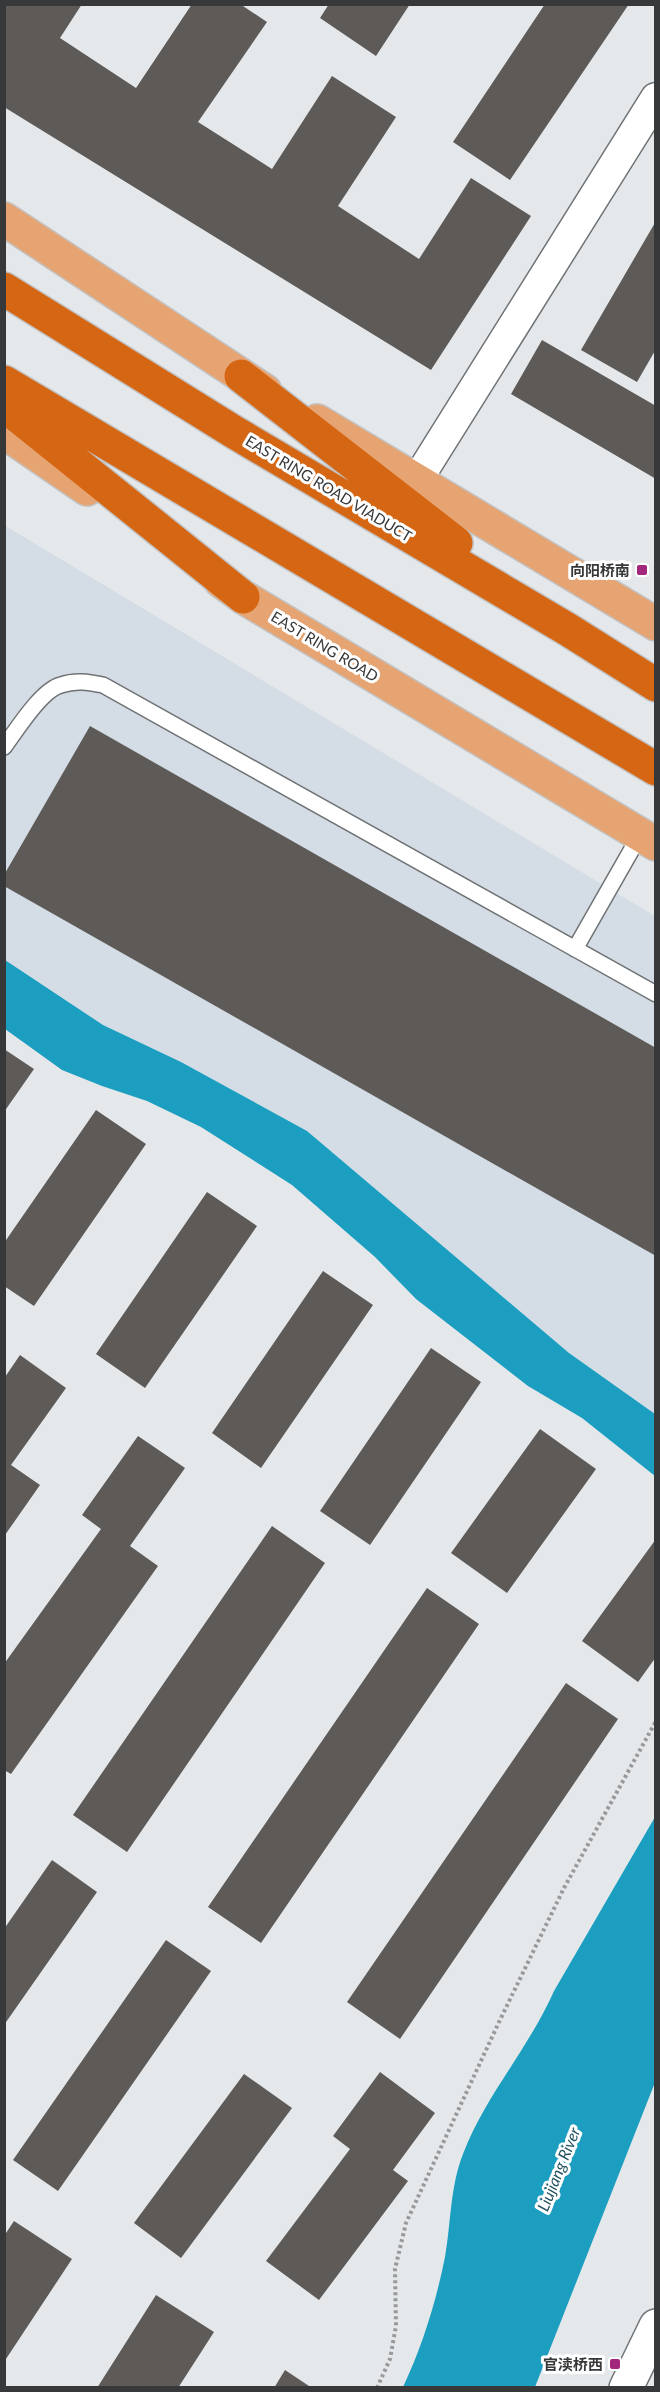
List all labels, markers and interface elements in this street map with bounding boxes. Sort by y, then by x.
street label: EAST RING ROAD VIADUCT [243,431,416,545]
place label: 向阳桥南 [570,561,630,579]
marker: 向阳桥南 [635,563,649,577]
street label: EAST RING ROAD [268,607,382,685]
water label: Liujiang River [533,2124,584,2214]
place label: 官渎桥西 [543,2355,603,2373]
marker: 官渎桥西 [608,2357,622,2371]

